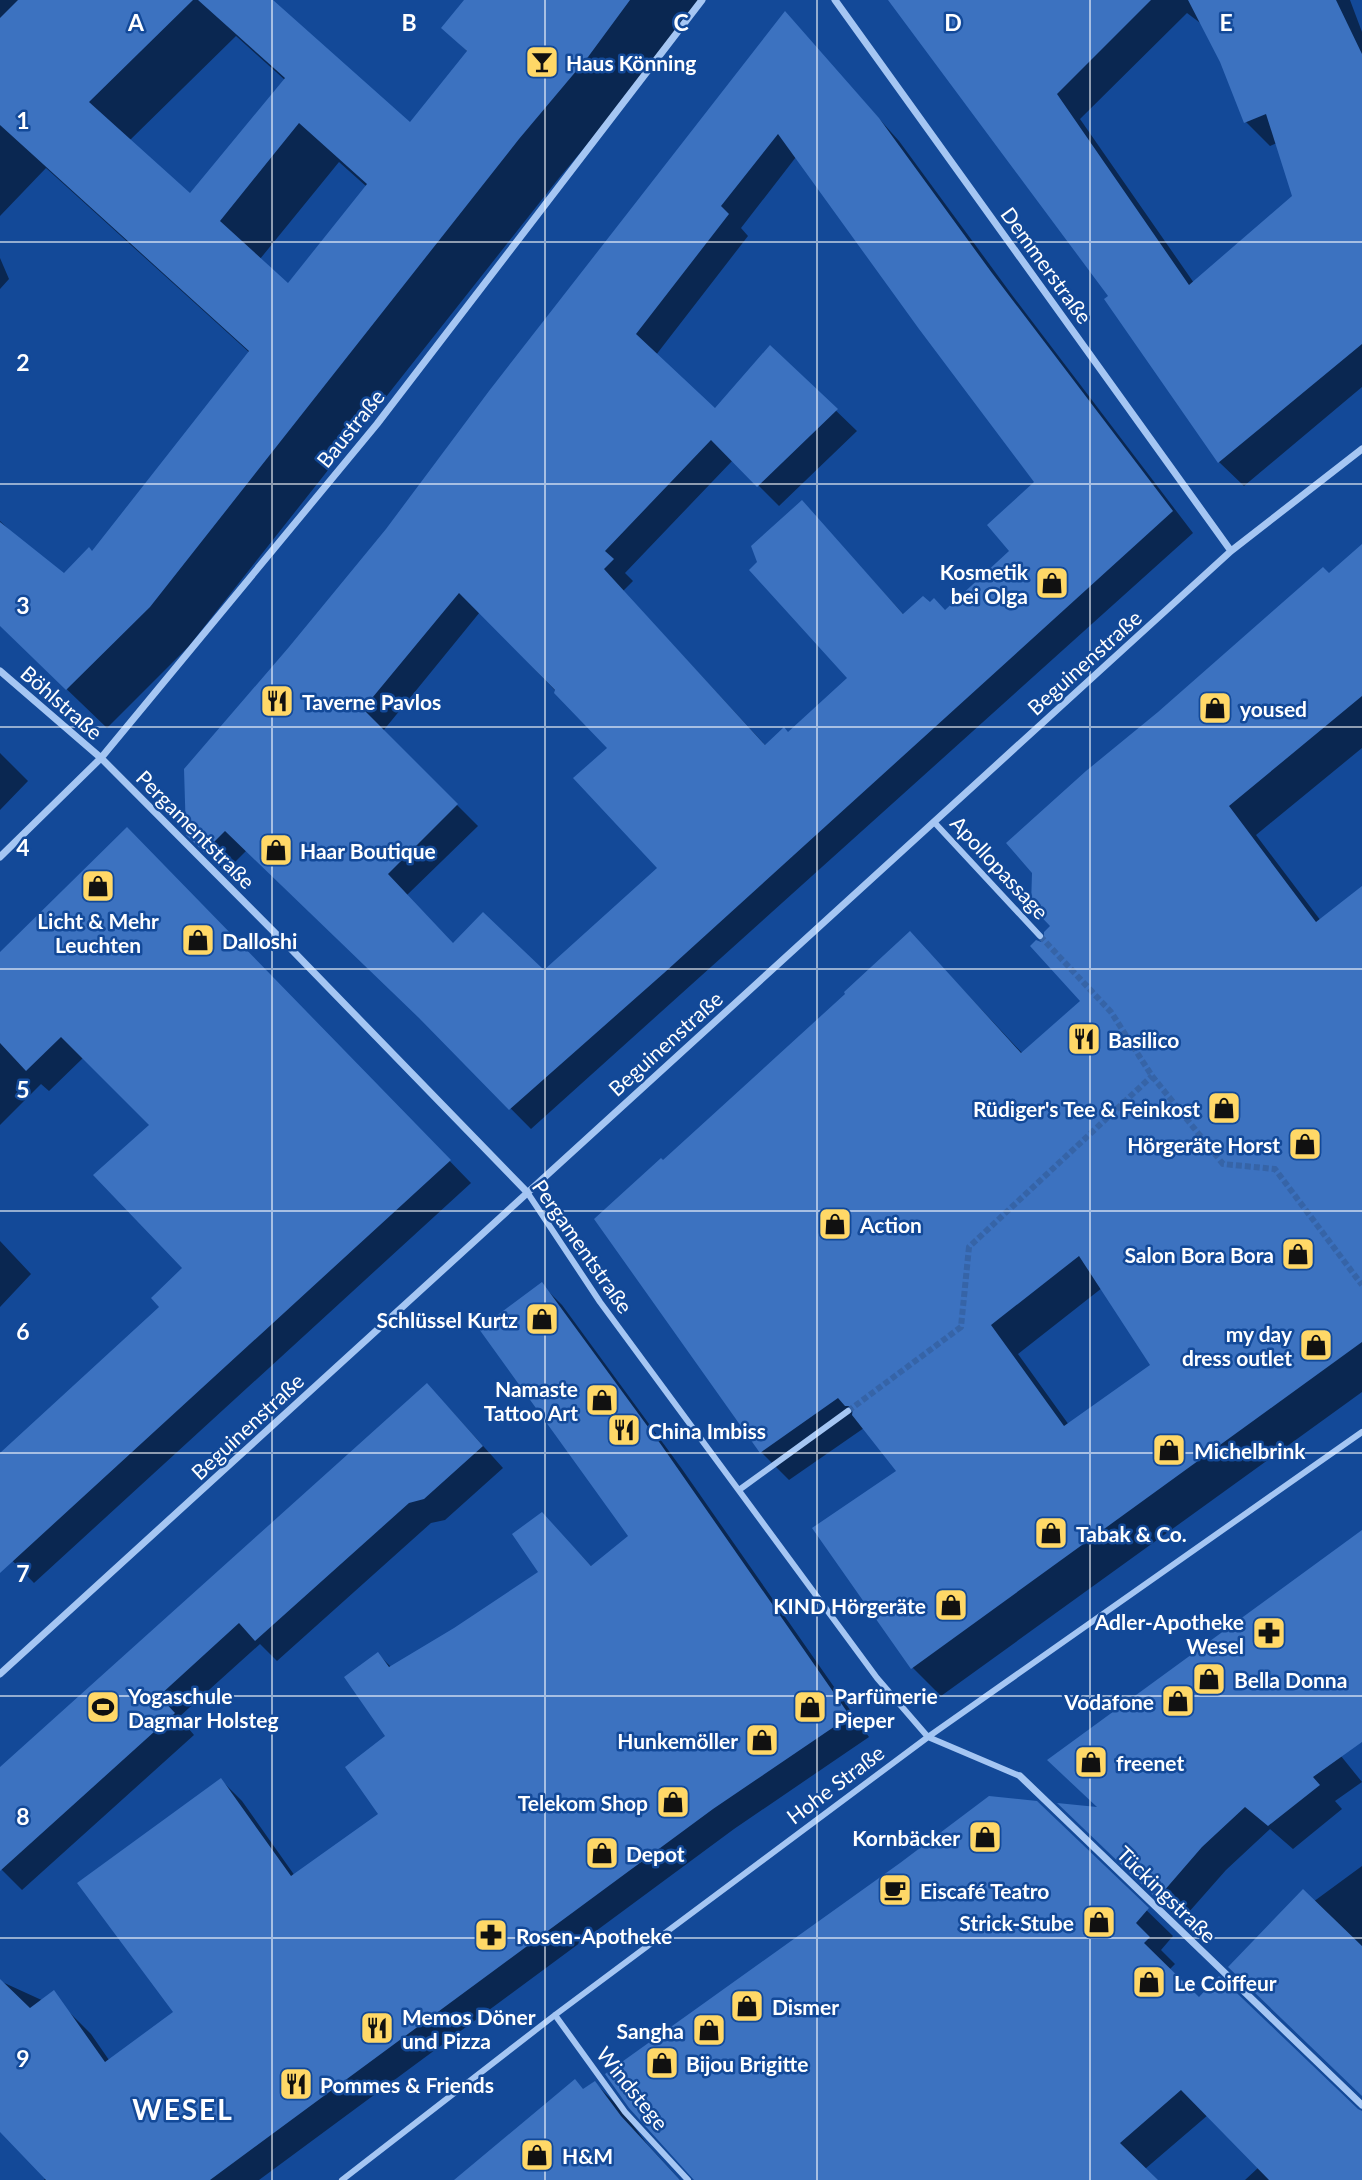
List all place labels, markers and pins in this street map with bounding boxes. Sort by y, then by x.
bar icon: Haus Könning [523,43,561,81]
place label: Haus Könning [566,50,696,75]
place label: Kosmetik bei Olga [940,559,1029,608]
shop icon: Kosmetik bei Olga [1033,564,1071,602]
restaurant icon: Taverne Pavlos [258,682,296,720]
place label: Taverne Pavlos [302,689,441,714]
shop icon: yoused [1196,689,1234,727]
place label: yoused [1240,696,1307,721]
shop icon: Haar Boutique [257,831,295,869]
place label: Haar Boutique [300,838,436,863]
shop icon: Licht & Mehr Leuchten [79,867,117,905]
place label: Licht & Mehr Leuchten [37,908,159,957]
shop icon: Dalloshi [179,921,217,959]
place label: Dalloshi [222,928,297,953]
restaurant icon: Basilico [1065,1020,1103,1058]
place label: Basilico [1108,1027,1179,1052]
shop icon: Rüdiger's Tee & Feinkost [1205,1089,1243,1127]
place label: Rüdiger's Tee & Feinkost [973,1096,1200,1121]
shop icon: Hörgeräte Horst [1286,1125,1324,1163]
place label: Hörgeräte Horst [1127,1132,1280,1157]
shop icon: Action [816,1205,854,1243]
place label: Action [859,1212,922,1237]
shop icon: Salon Bora Bora [1279,1235,1317,1273]
place label: Salon Bora Bora [1124,1242,1274,1267]
shop icon: Schlüssel Kurtz [523,1300,561,1338]
place label: Schlüssel Kurtz [376,1307,518,1332]
place label: my day dress outlet [1182,1321,1293,1370]
shop icon: my day dress outlet [1297,1326,1335,1364]
place label: Namaste Tattoo Art [484,1376,578,1425]
shop icon: Namaste Tattoo Art [583,1381,621,1419]
restaurant icon: China Imbiss [605,1411,643,1449]
place label: China Imbiss [648,1418,766,1443]
shop icon: Michelbrink [1150,1431,1188,1469]
place label: Michelbrink [1194,1438,1306,1463]
shop icon: Tabak & Co. [1032,1514,1070,1552]
place label: Tabak & Co. [1076,1521,1187,1546]
shop icon: KIND Hörgeräte [932,1586,970,1624]
place label: KIND Hörgeräte [773,1593,926,1618]
place label: Adler-Apotheke Wesel [1094,1609,1244,1658]
pharmacy icon: Adler-Apotheke Wesel [1250,1614,1288,1652]
shop icon: Bella Donna [1190,1660,1228,1698]
place label: Bella Donna [1234,1667,1347,1692]
shop icon: Vodafone [1159,1682,1197,1720]
place label: Yogaschule Dagmar Holsteg [127,1683,279,1732]
place label: Parfümerie Pieper [834,1683,938,1732]
sports icon: Yogaschule Dagmar Holsteg [84,1688,122,1726]
shop icon: Parfümerie Pieper [791,1688,829,1726]
place label: Vodafone [1063,1689,1154,1714]
shop icon: Hunkemöller [743,1721,781,1759]
place label: Hunkemöller [617,1728,738,1753]
shop icon: freenet [1072,1743,1110,1781]
place label: freenet [1116,1750,1184,1775]
shop icon: Telekom Shop [654,1783,692,1821]
place label: Telekom Shop [518,1790,648,1815]
shop icon: Kornbäcker [966,1818,1004,1856]
place label: Kornbäcker [852,1825,960,1850]
shop icon: Depot [583,1834,621,1872]
place label: Depot [626,1841,685,1866]
cafe icon: Eiscafé Teatro [876,1871,914,1909]
place label: Eiscafé Teatro [920,1878,1049,1903]
shop icon: Strick-Stube [1080,1903,1118,1941]
place label: Strick-Stube [959,1910,1074,1935]
pharmacy icon: Rosen-Apotheke [472,1916,510,1954]
place label: Rosen-Apotheke [516,1923,672,1948]
shop icon: Le Coiffeur [1130,1963,1168,2001]
place label: Le Coiffeur [1174,1970,1277,1995]
shop icon: Dismer [728,1987,766,2025]
place label: Dismer [772,1994,839,2019]
place label: Memos Döner und Pizza [402,2004,536,2053]
restaurant icon: Memos Döner und Pizza [358,2009,396,2047]
shop icon: Sangha [690,2011,728,2049]
place label: Sangha [617,2018,684,2043]
shop icon: Bijou Brigitte [643,2044,681,2082]
place label: Bijou Brigitte [686,2051,808,2076]
restaurant icon: Pommes & Friends [277,2065,315,2103]
place label: Pommes & Friends [320,2072,494,2097]
shop icon: H&M [518,2136,556,2174]
place label: H&M [562,2143,613,2168]

